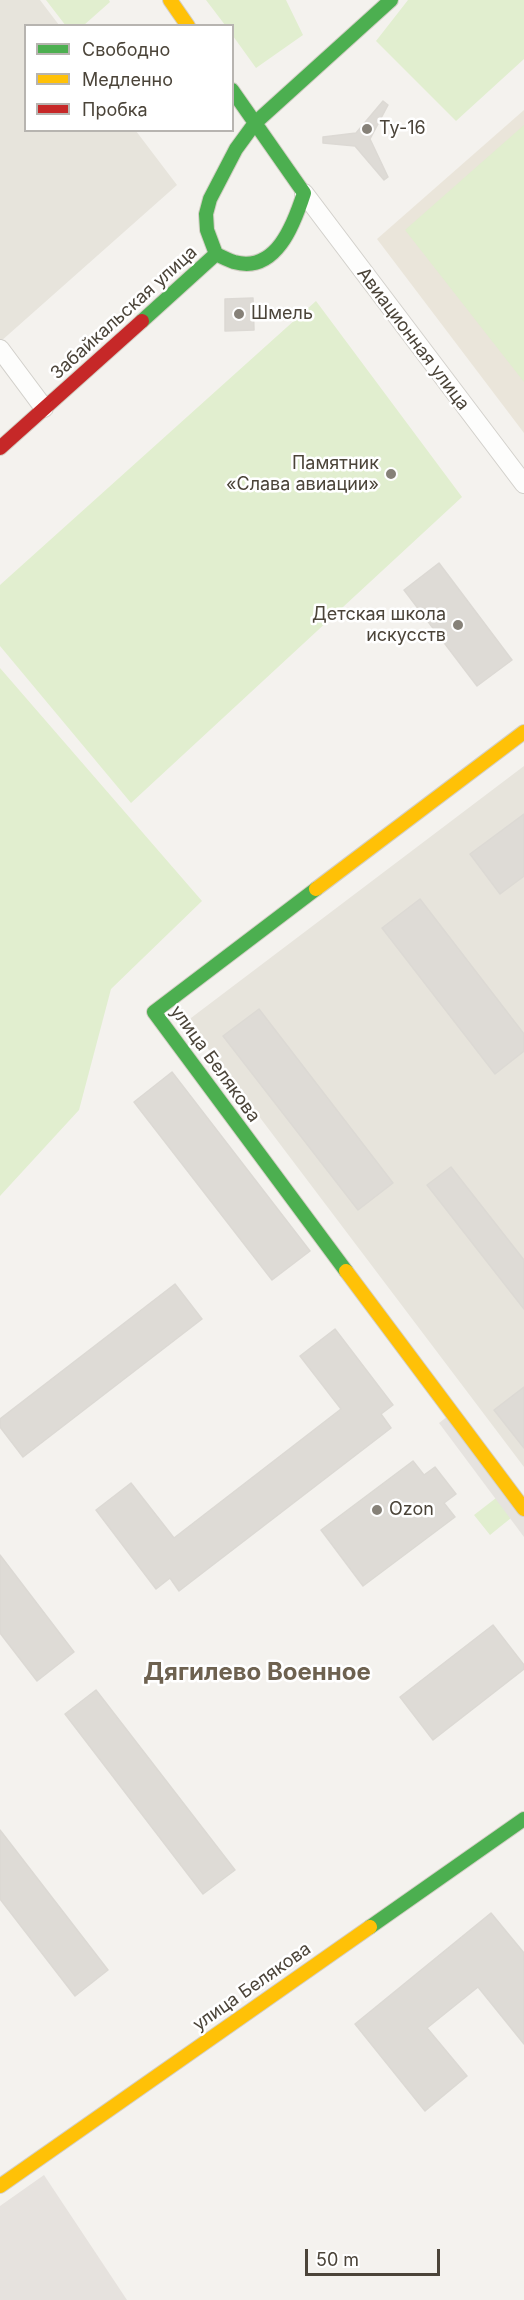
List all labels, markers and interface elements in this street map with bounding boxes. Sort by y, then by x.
legend [24,24,234,132]
text: Свободно [82,39,170,60]
text: Медленно [82,69,173,90]
text: Пробка [82,99,148,120]
place label: Ту-16 [379,118,426,140]
marker: Ту-16 [360,122,374,136]
street label: Забайкальская улица [46,242,202,384]
street label: Авиационная улица [352,263,474,415]
place label: Шмель [251,303,313,325]
marker: Шмель [232,307,246,321]
place label: Памятник «Слава авиации» [226,453,379,496]
marker: Памятник «Слава авиации» [384,467,398,481]
place label: Детская школа искусств [312,604,446,646]
marker: Детская школа искусств [451,618,465,632]
street label: улица Белякова [165,1001,265,1127]
place label: Ozon [389,1499,434,1521]
marker: Ozon [370,1503,384,1517]
district label: Дягилево Военное [143,1659,371,1687]
street label: улица Белякова [189,1938,315,2036]
scale bar [308,2237,443,2275]
text: 50 m [316,2249,359,2270]

